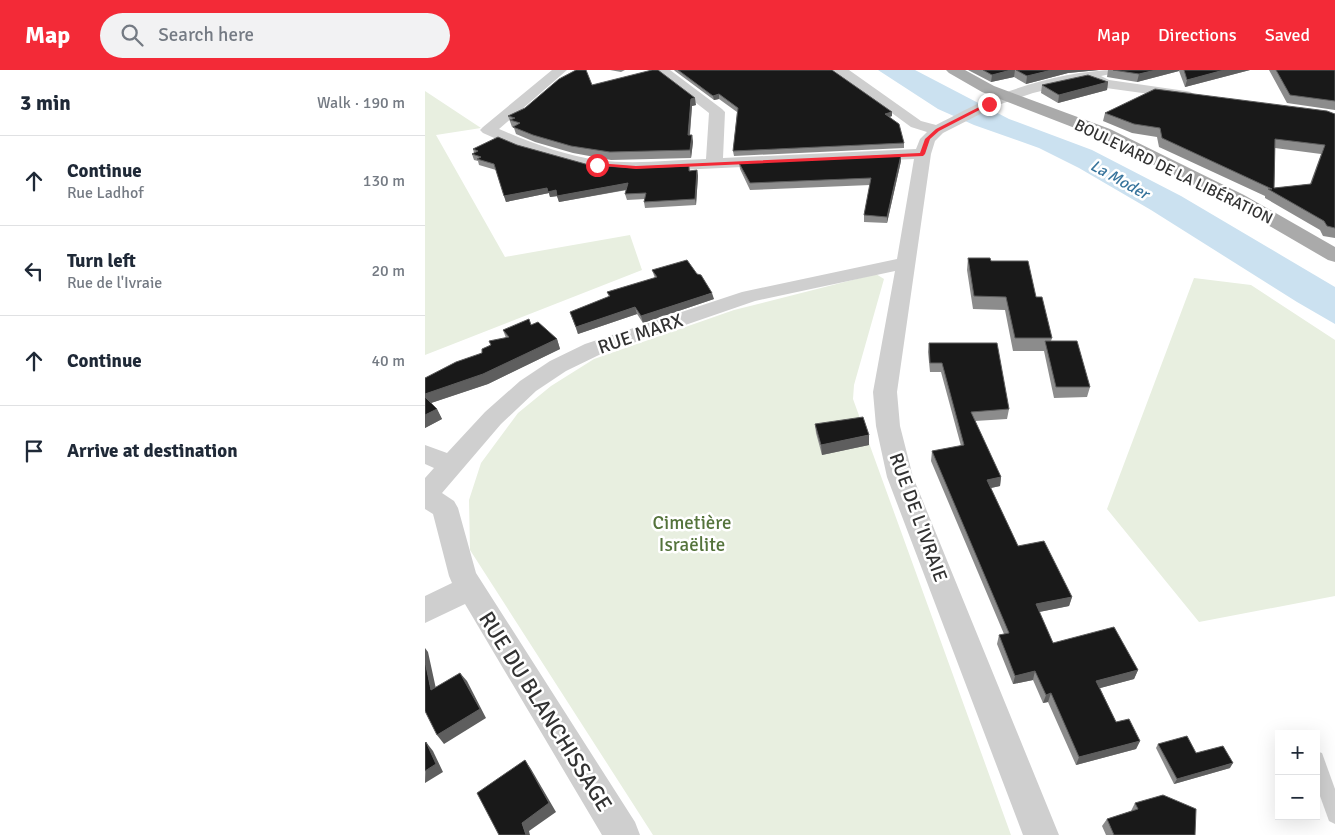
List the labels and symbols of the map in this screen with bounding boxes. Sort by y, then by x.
route end [978,93,1001,116]
street label: BOULEVARD DE LA LIBÉRATION [1071,115,1276,229]
route start [586,154,609,177]
water label: La Moder [1087,156,1154,205]
street label: RUE MARX [595,308,686,360]
street label: RUE DE L'IVRAIE [884,450,953,585]
park label: Cimetière Israëlite [653,511,731,557]
street label: RUE DU BLANCHISSAGE [473,606,618,816]

